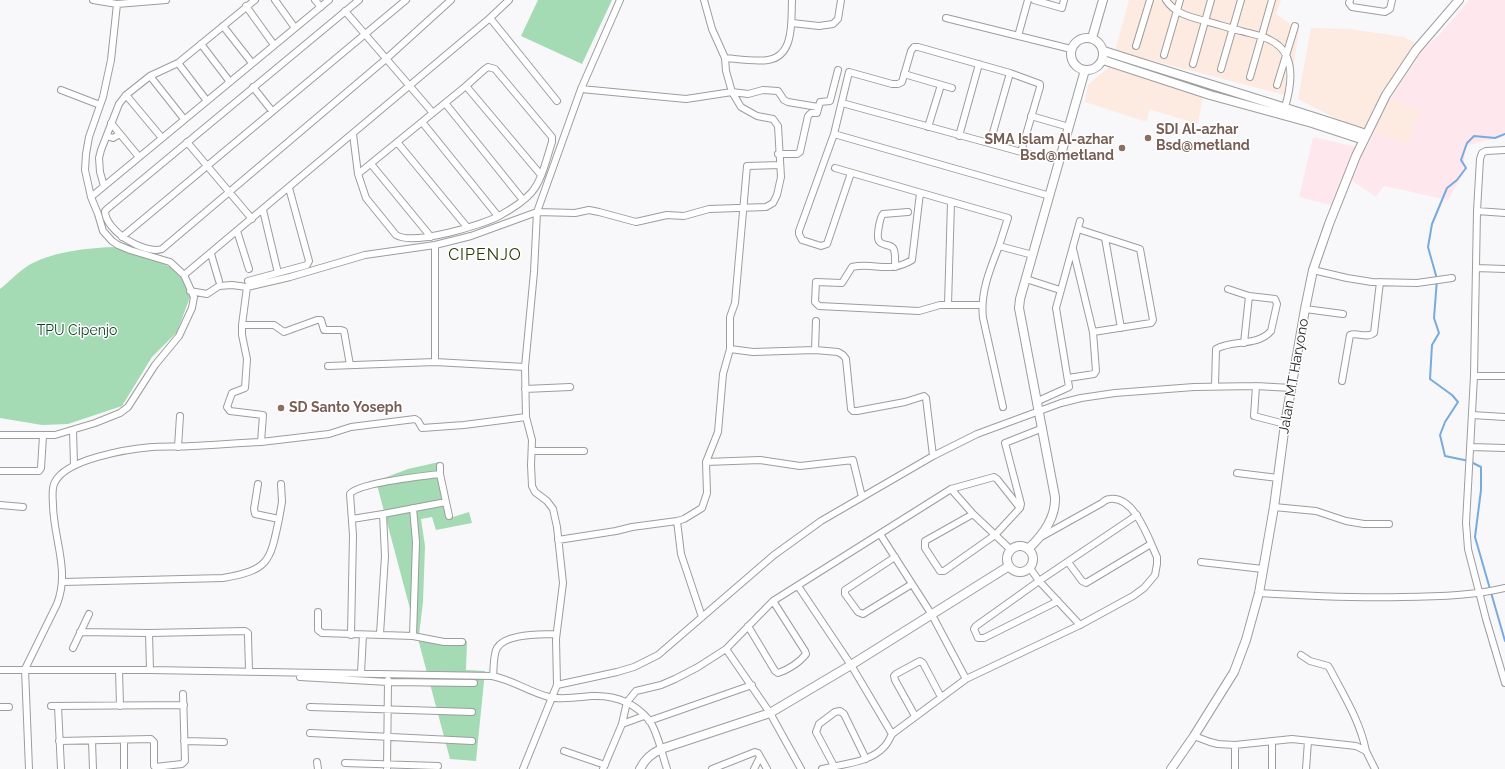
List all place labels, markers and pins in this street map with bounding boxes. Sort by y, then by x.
place label: SDI Al-azhar Bsd@metland [1156,122,1250,154]
place label: SMA Islam Al-azhar Bsd@metland [984,132,1114,164]
marker: SDI Al-azhar Bsd@metland [1143,133,1153,143]
marker: SMA Islam Al-azhar Bsd@metland [1117,143,1127,153]
place label: SD Santo Yoseph [289,400,402,416]
marker: SD Santo Yoseph [276,403,286,413]

